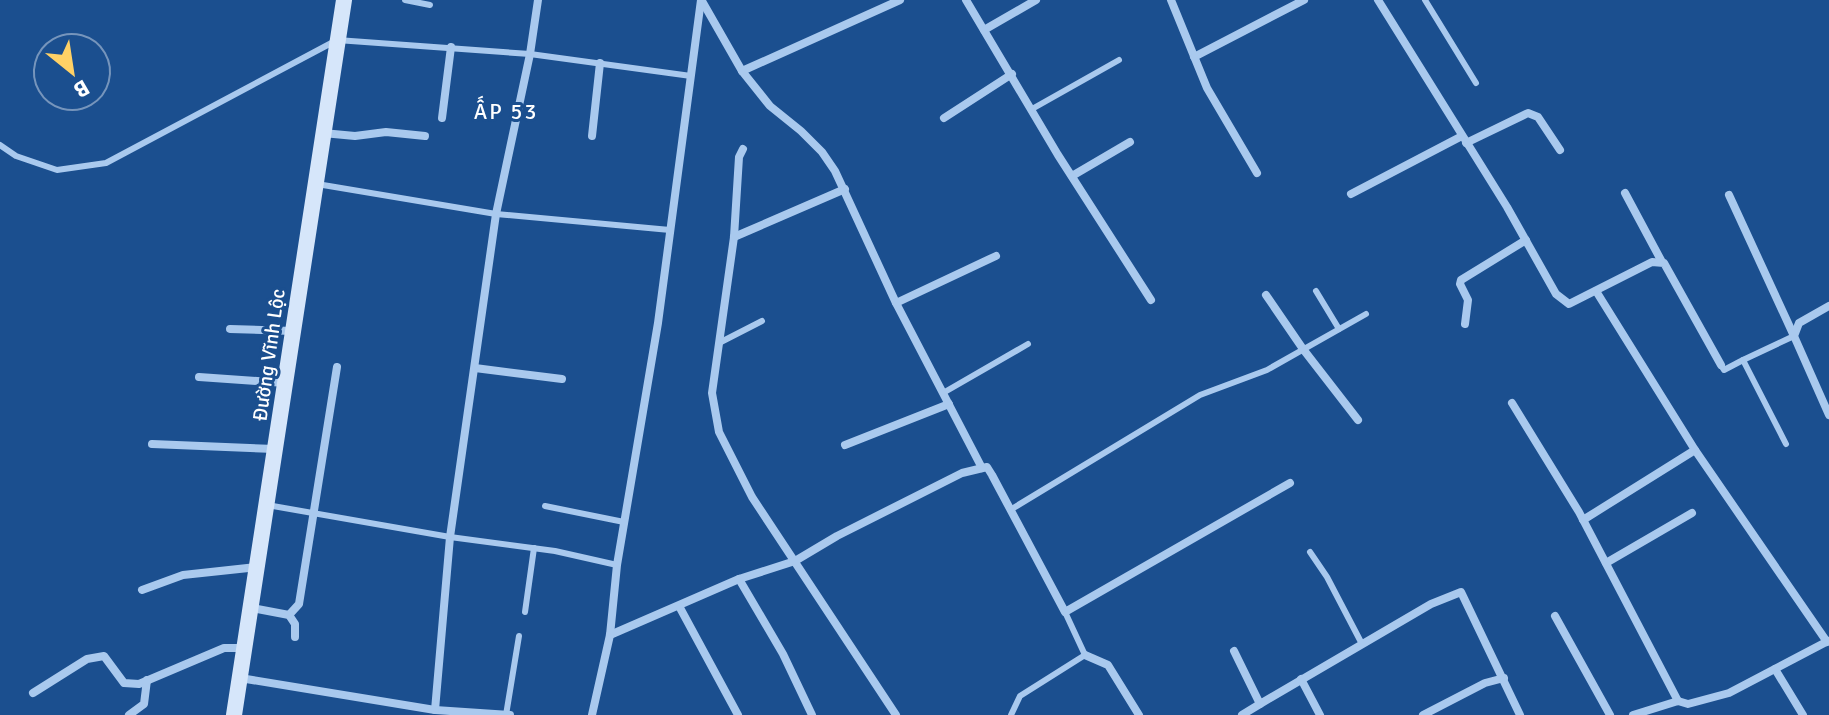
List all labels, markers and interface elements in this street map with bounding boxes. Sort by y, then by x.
north arrow [32,32,112,112]
text: B [69,74,94,104]
district label: ẤP 53 [474,95,538,125]
street label: Đường Vĩnh Lộc [247,287,291,423]

